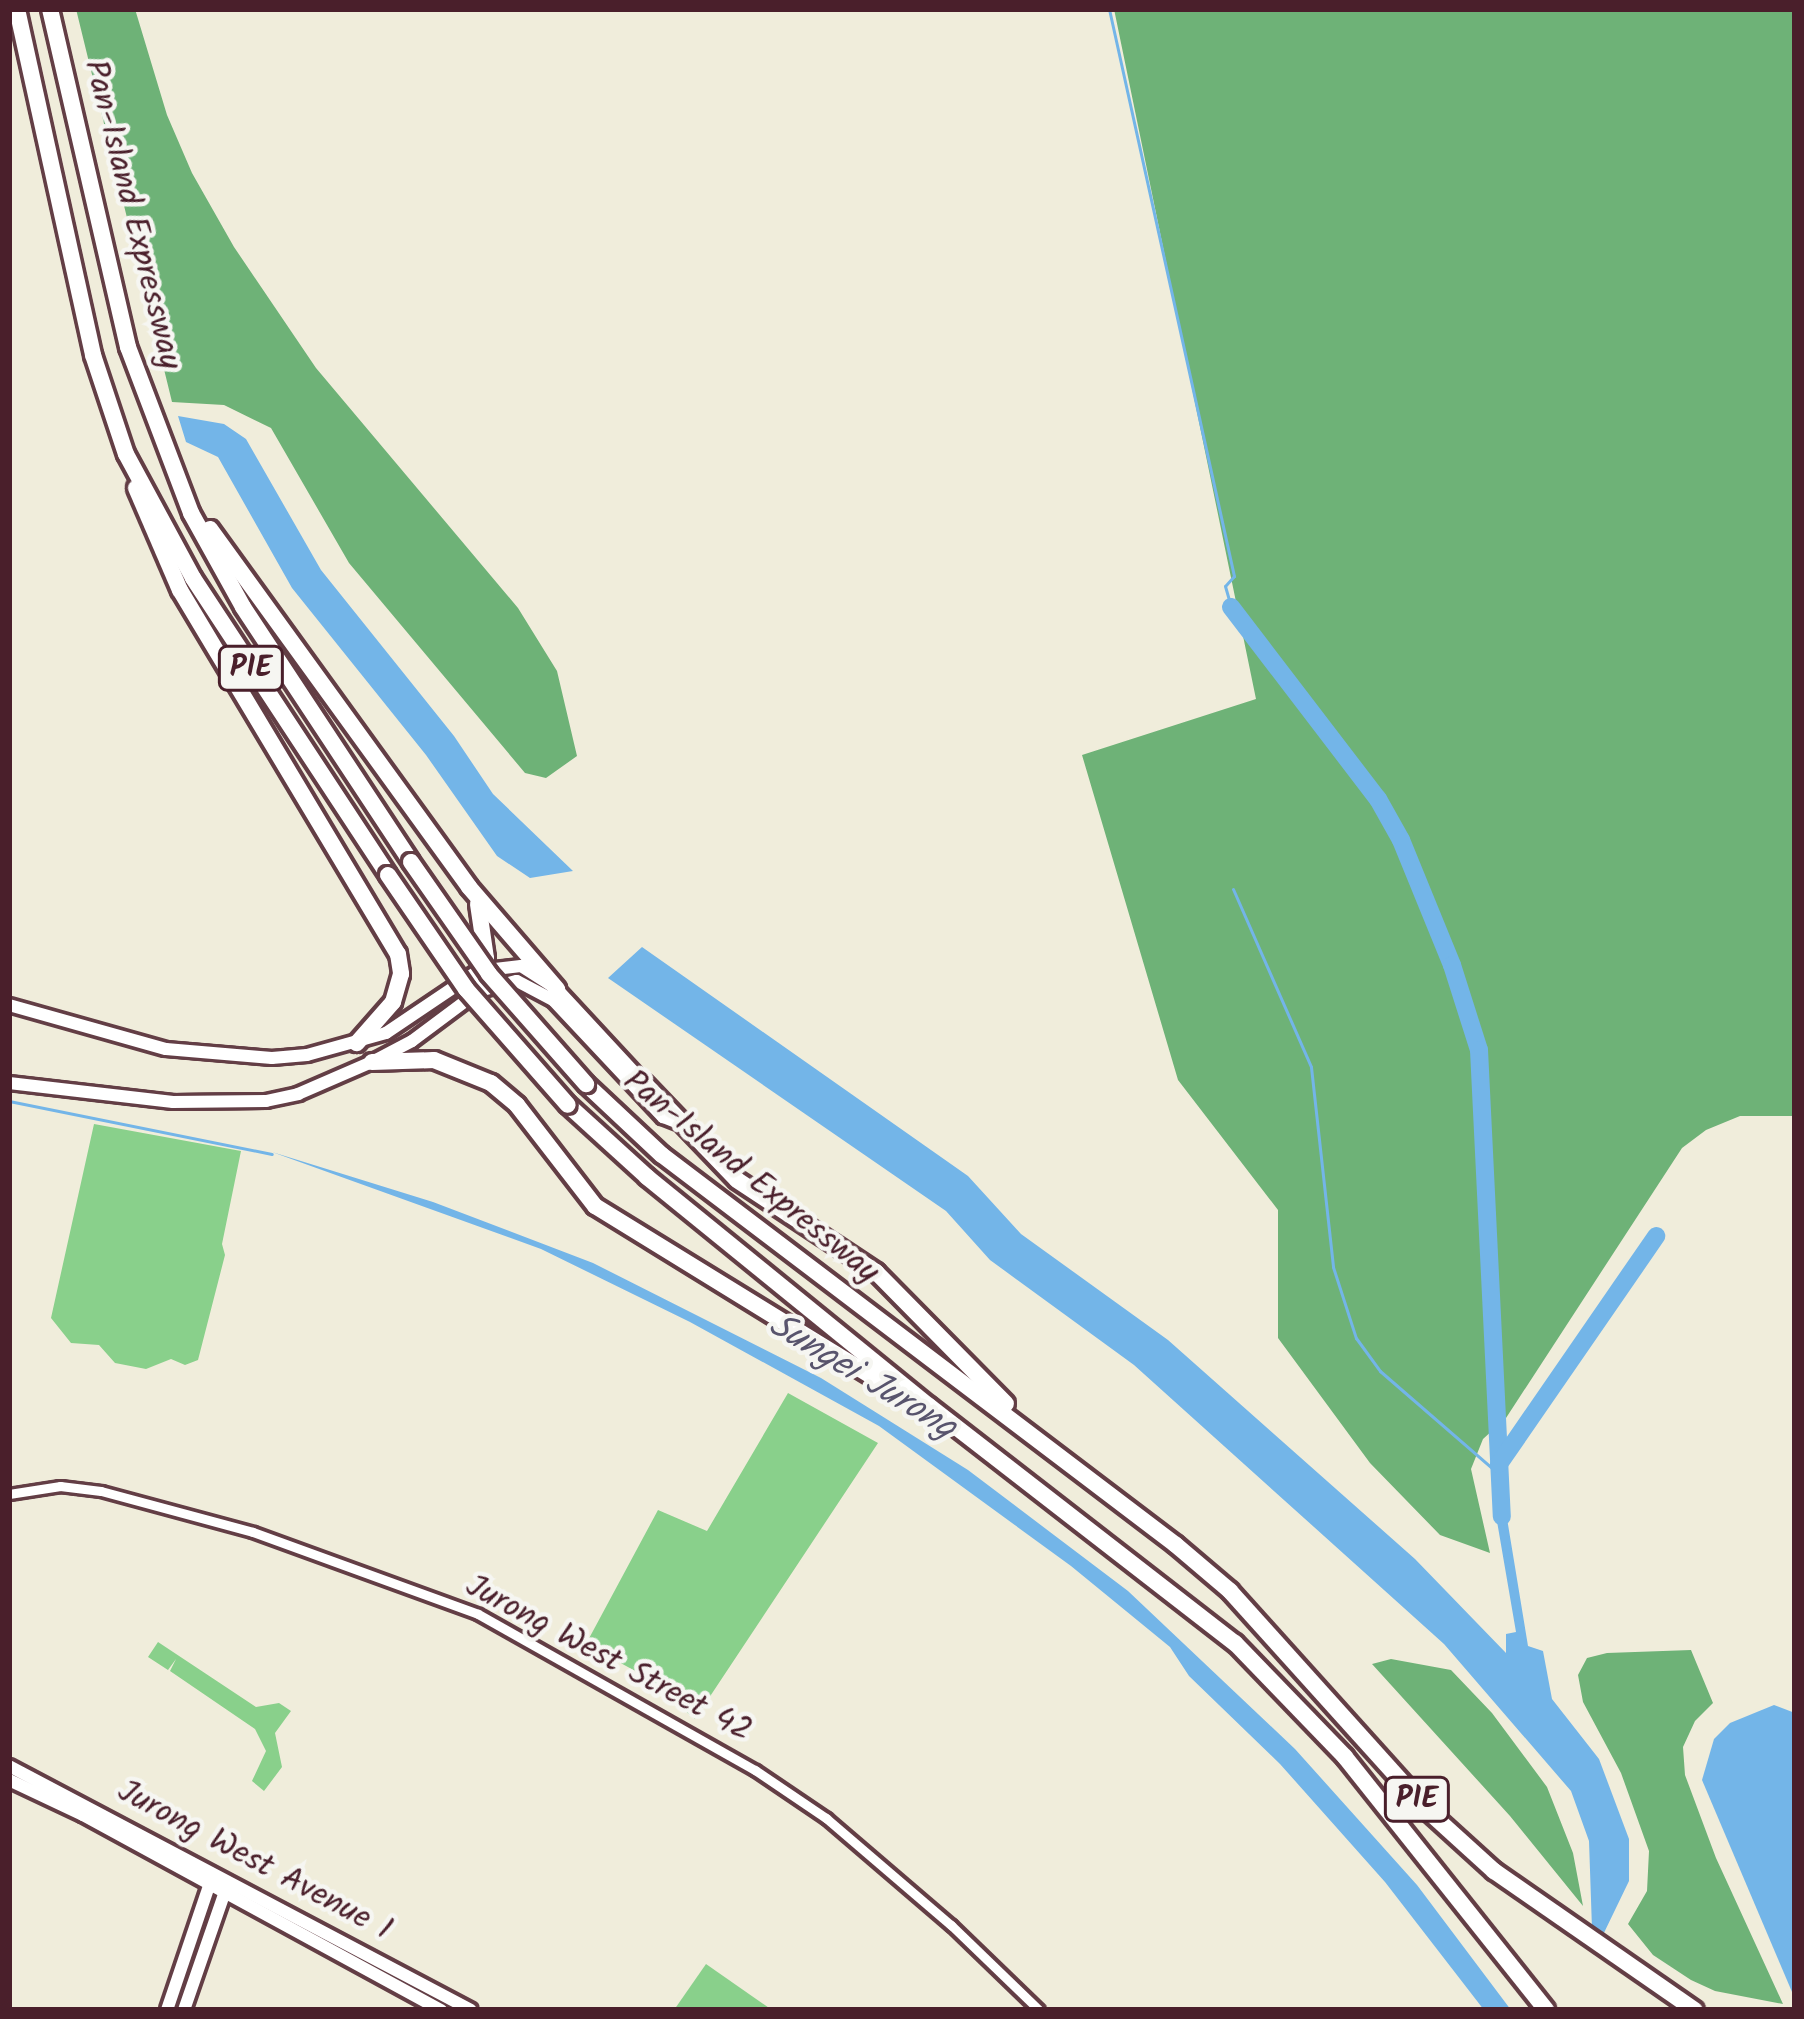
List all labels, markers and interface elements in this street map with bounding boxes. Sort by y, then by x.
street label: Pan-Island Expressway [73,56,189,374]
road number: PIE [215,644,287,692]
street label: Pan-Island Expressway [614,1063,886,1293]
water label: Sungei Jurong [761,1304,963,1450]
street label: Jurong West Street 42 [458,1568,758,1752]
street label: Jurong West Avenue 1 [110,1773,398,1951]
road number: PIE [1381,1775,1453,1823]

